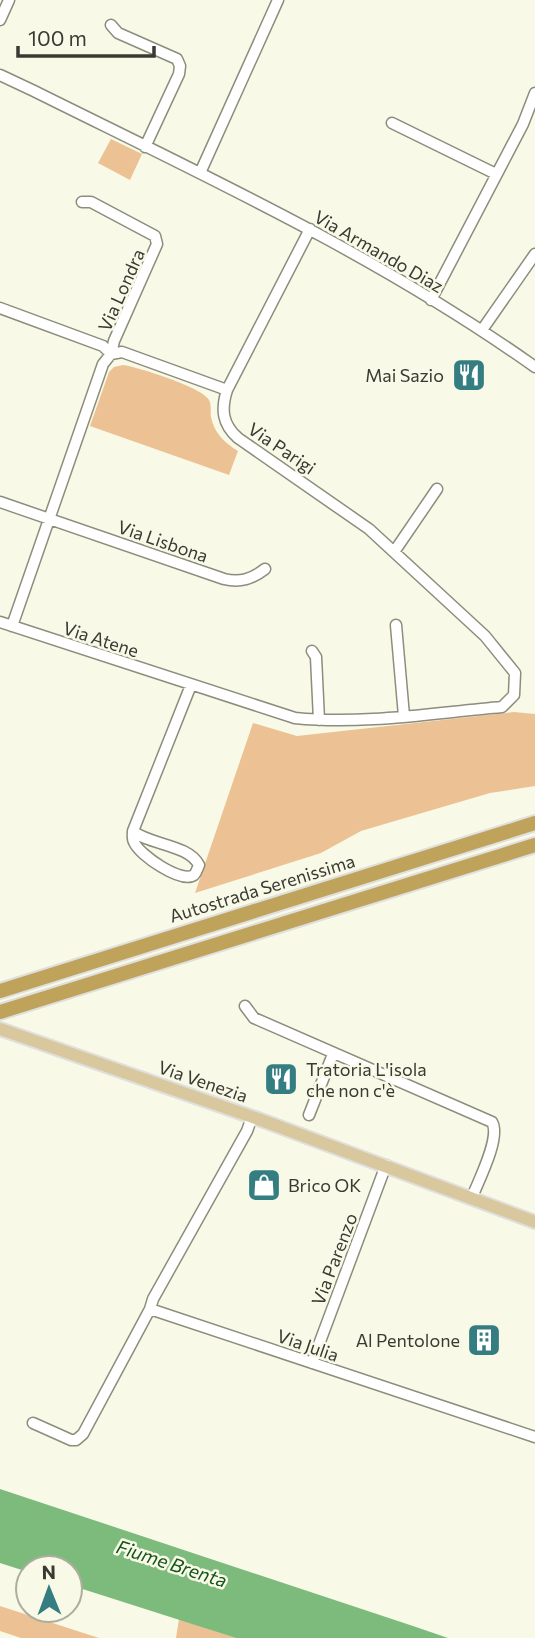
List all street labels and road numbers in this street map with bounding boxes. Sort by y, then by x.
street label: Via Armando Diaz [310,205,448,297]
street label: Via Londra [93,245,149,335]
street label: Via Parigi [244,417,320,479]
street label: Via Lisbona [115,515,211,567]
street label: Via Atene [60,616,142,662]
street label: Autostrada Serenissima [167,849,357,927]
street label: Via Venezia [155,1055,251,1107]
street label: Via Parenzo [306,1210,362,1308]
street label: Via Julia [274,1324,342,1366]

